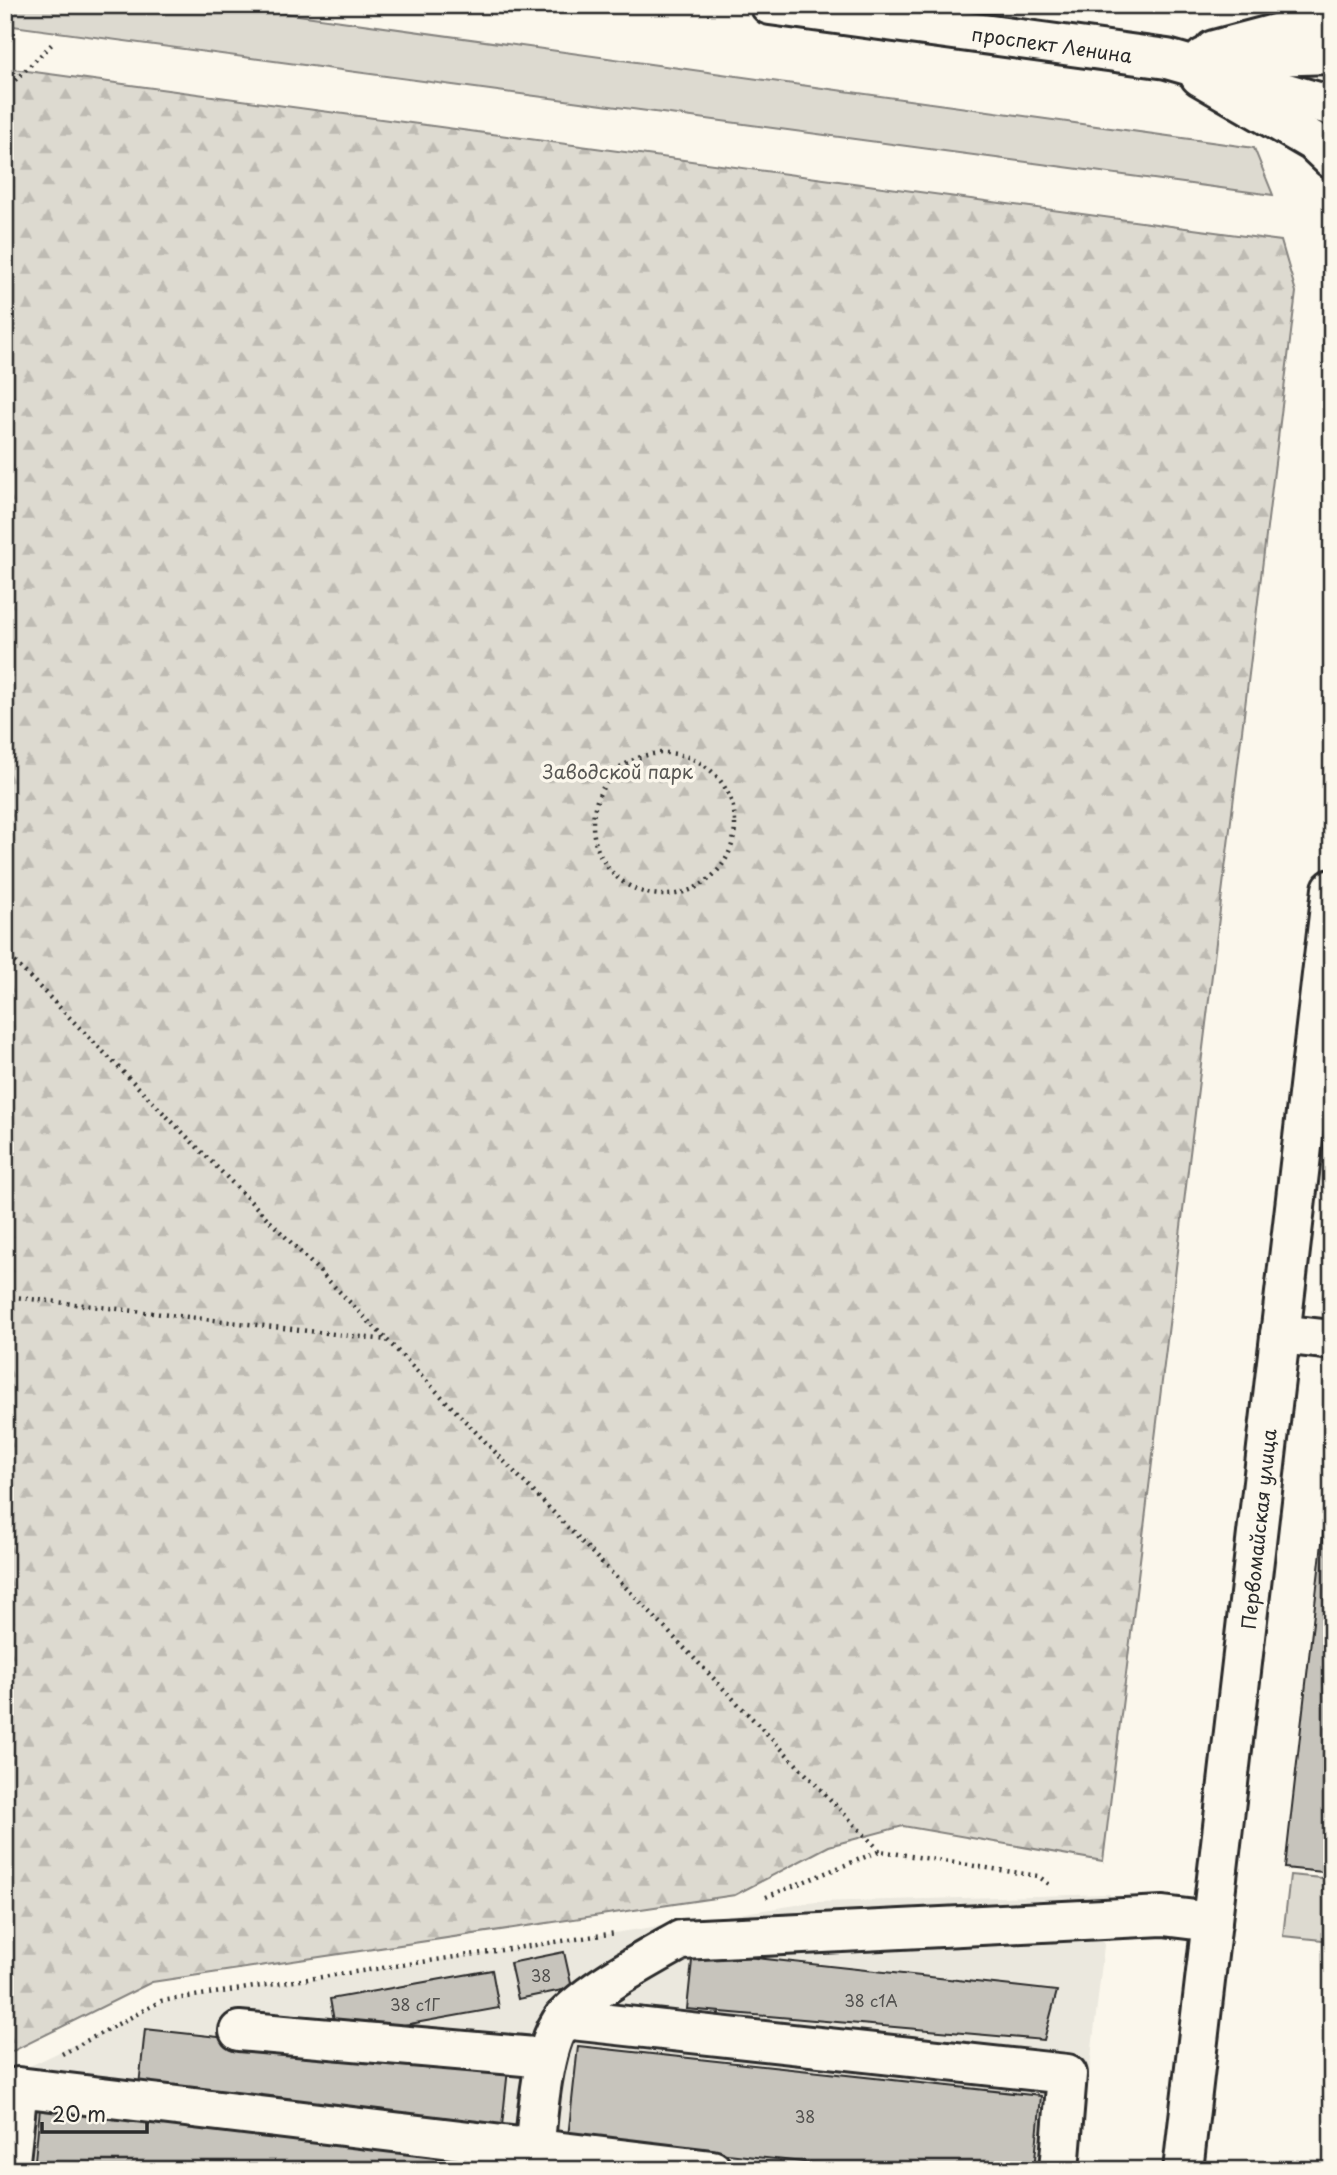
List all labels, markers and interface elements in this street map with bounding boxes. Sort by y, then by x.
street label: проспект Ленина [970,19,1134,69]
park label: Заводской парк [543,757,694,785]
street label: Первомайская улица [1234,1427,1282,1631]
house number: 38 [531,1963,551,1987]
house number: 38 с1А [844,1988,898,2012]
house number: 38 с1Г [390,1992,440,2016]
scale bar [42,2091,147,2135]
text: 20 m [52,2097,106,2129]
house number: 38 [795,2104,815,2128]

